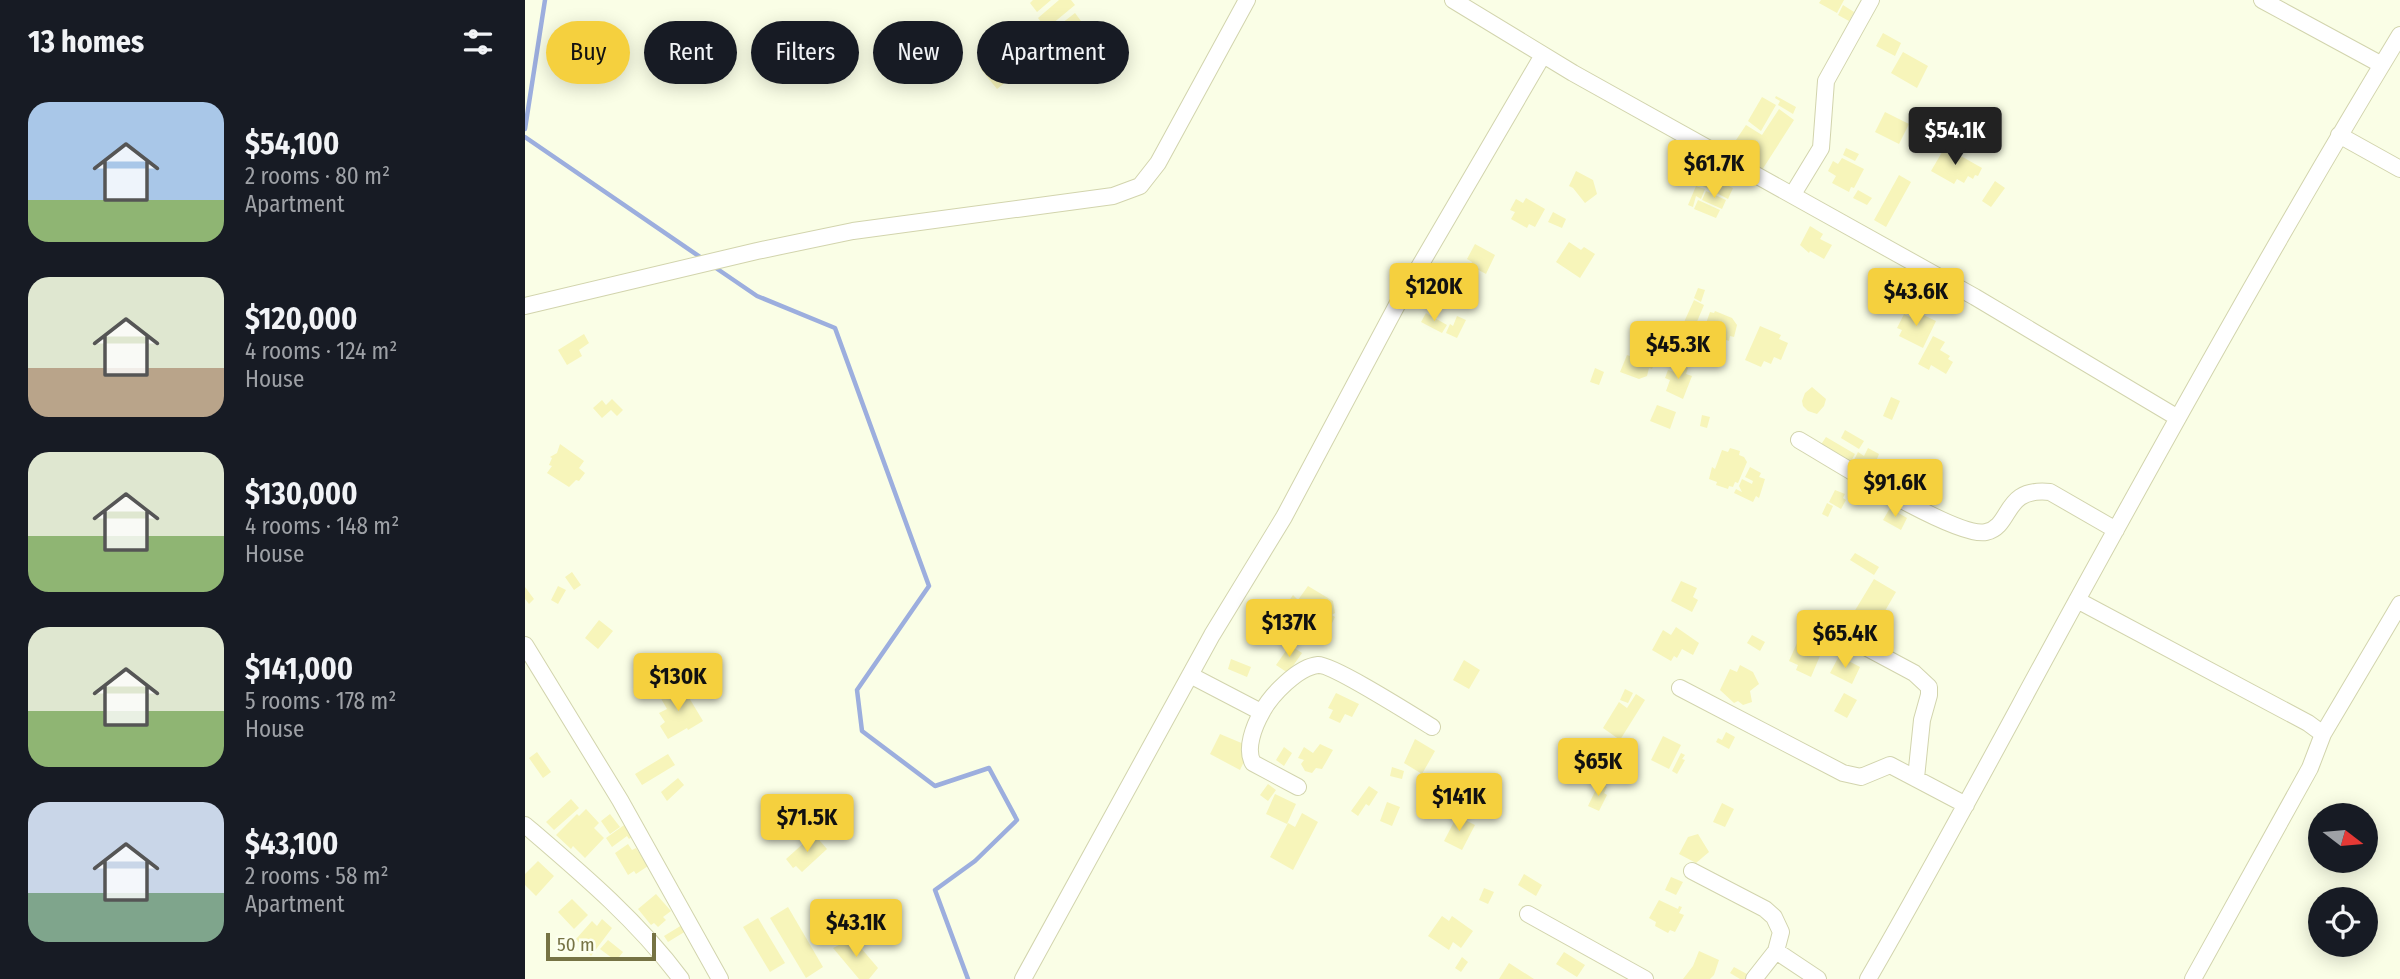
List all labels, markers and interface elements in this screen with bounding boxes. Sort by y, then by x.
chip: Buy [546,21,630,84]
chip: Rent [644,21,737,84]
chip: Filters [751,21,859,84]
chip: New [873,21,963,84]
chip: Apartment [977,21,1129,84]
icon: filters [459,23,497,61]
text: 13 homes [28,24,144,60]
pin: $54.1K [1898,108,2012,167]
text: $54.1K [1925,116,1985,144]
text: $54,100 [245,126,339,162]
icon: home [84,130,168,214]
pin: $61.7K [1657,140,1771,200]
text: $61.7K [1684,149,1744,177]
text: 2 rooms · 80 m² [245,162,390,190]
text: Apartment [245,190,345,218]
pin: $120K [1385,264,1483,323]
pin: $43.6K [1859,268,1973,328]
text: $120K [1406,272,1462,300]
text: $43.6K [1884,277,1948,305]
text: $120,000 [245,301,357,337]
icon: home [84,305,168,389]
pin: $45.3K [1621,322,1735,381]
text: $45.3K [1646,330,1710,358]
text: 4 rooms · 124 m² [245,337,397,365]
text: House [245,365,304,393]
pin: $91.6K [1838,460,1952,519]
text: $91.6K [1864,468,1926,496]
text: $130,000 [245,476,358,512]
icon: home [84,480,168,564]
text: 4 rooms · 148 m² [245,512,399,540]
text: House [245,540,304,568]
pin: $137K [1240,600,1338,659]
text: $137K [1262,608,1316,636]
pin: $65.4K [1788,610,1902,670]
text: $65.4K [1813,619,1877,647]
text: $141,000 [245,651,353,687]
pin: $130K [629,654,727,713]
icon: home [84,655,168,739]
text: $130K [649,662,707,690]
text: 5 rooms · 178 m² [245,687,396,715]
text: House [245,715,304,743]
pin: $65K [1557,738,1639,798]
text: $65K [1574,747,1622,775]
pin: $141K [1410,774,1508,833]
text: $141K [1432,782,1486,810]
pin: $71.5K [750,794,864,854]
text: $71.5K [777,803,837,831]
north arrow [2308,803,2378,873]
map controls [2308,803,2378,957]
text: $43,100 [245,826,338,862]
icon: home [84,830,168,914]
text: 2 rooms · 58 m² [245,862,389,890]
button: locate [2308,887,2378,957]
text: Apartment [245,890,345,918]
pin: $43.1K [799,900,913,959]
text: $43.1K [826,908,886,936]
scale bar [546,930,656,962]
text: 50 m [557,933,595,956]

